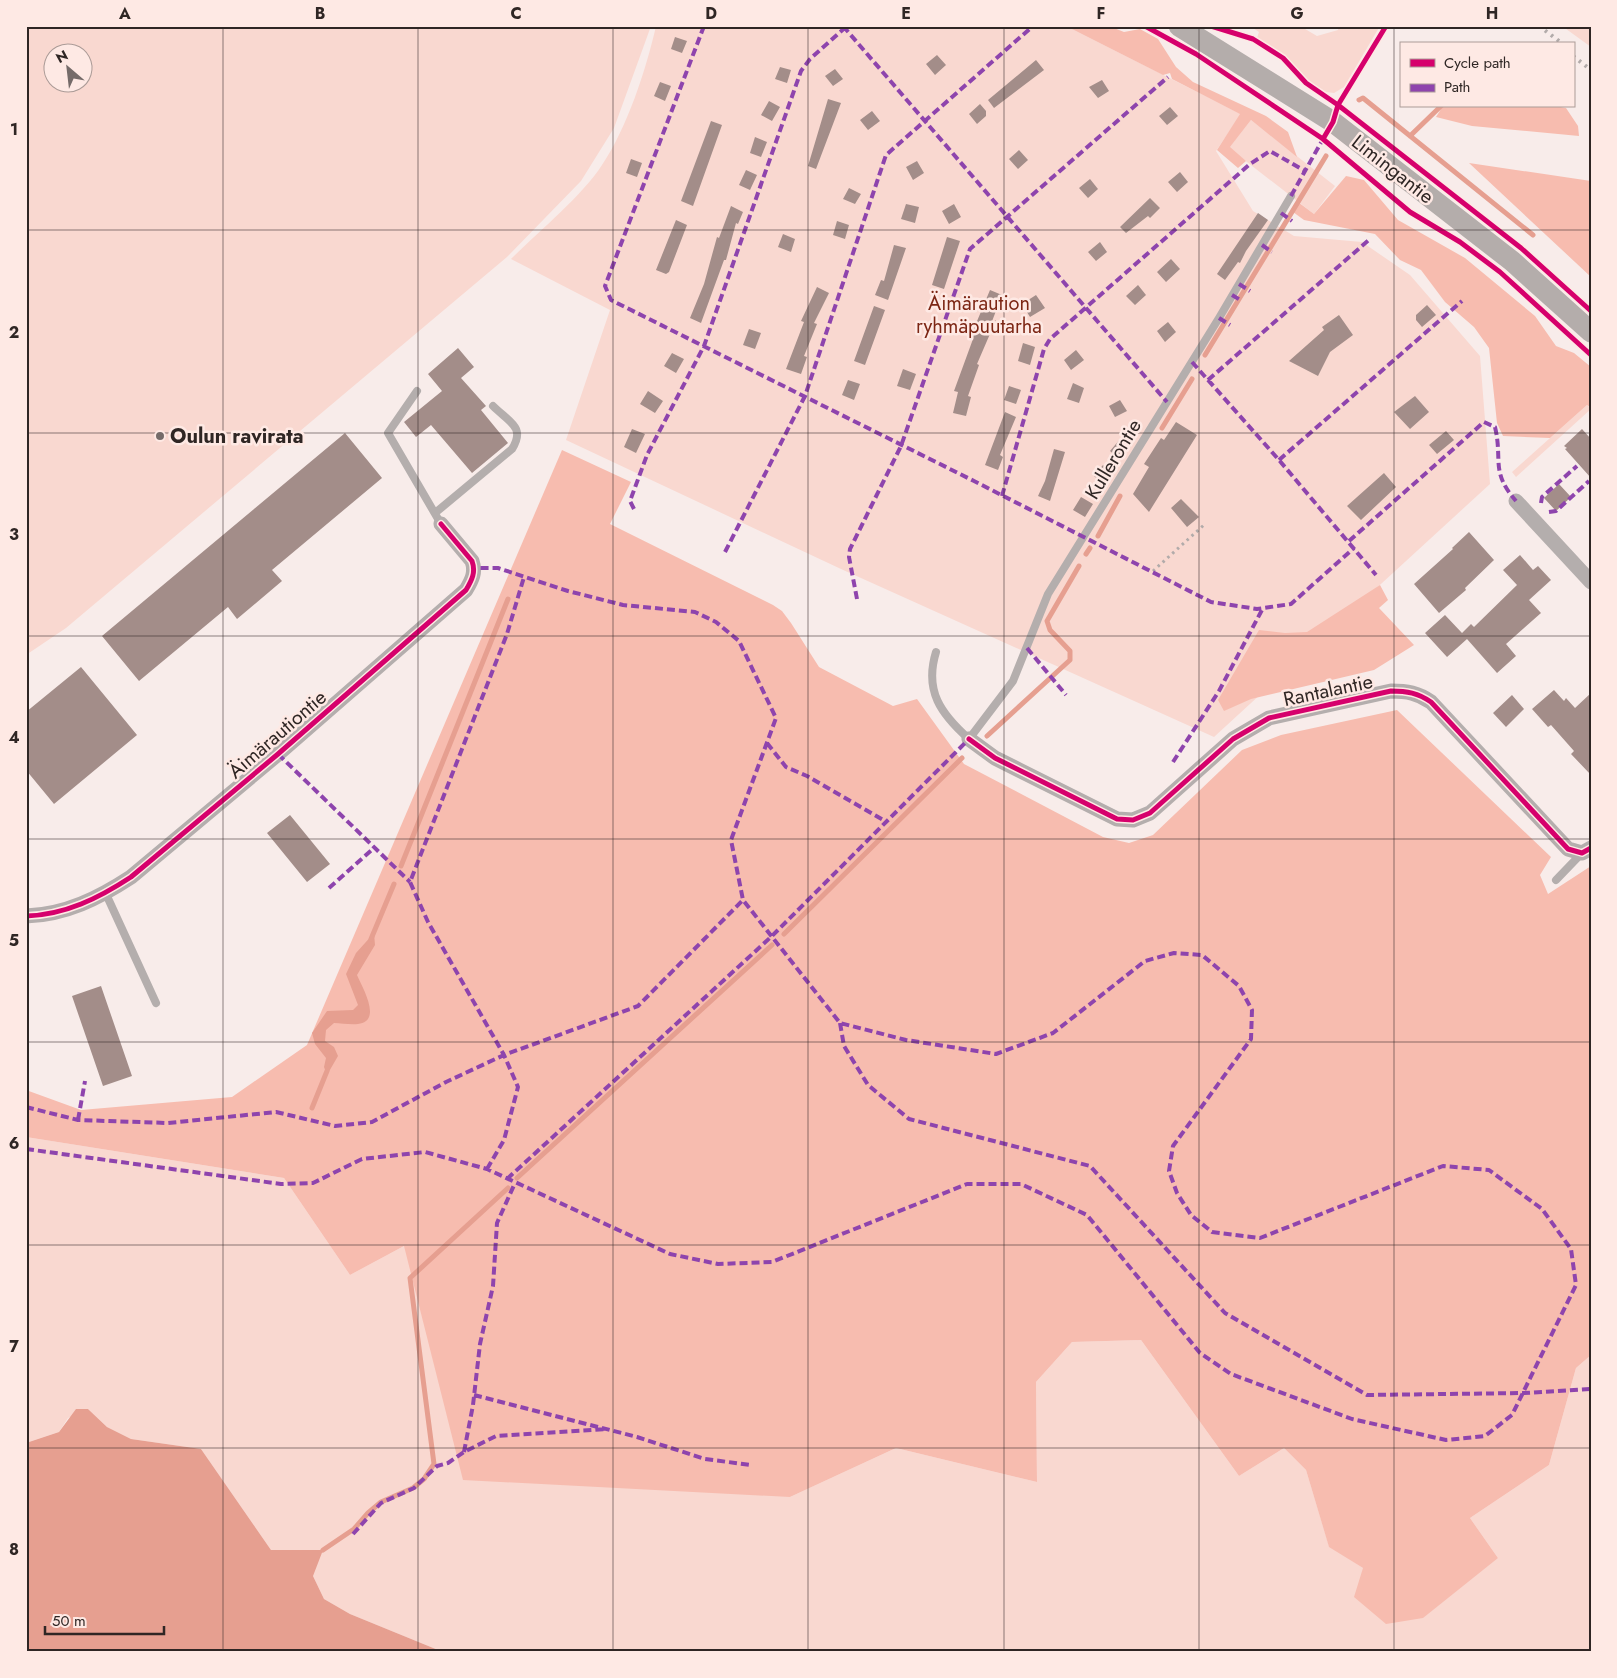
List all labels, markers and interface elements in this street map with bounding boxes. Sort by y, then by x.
text: A [118,2,131,25]
text: B [315,2,325,25]
text: C [510,2,522,25]
text: D [705,2,717,25]
text: E [901,2,911,25]
text: F [1097,2,1105,25]
text: G [1290,2,1304,25]
text: H [1486,2,1498,25]
north arrow [42,42,92,92]
legend [1400,42,1574,108]
text: N [52,45,72,68]
text: Cycle path [1444,52,1511,74]
text: Path [1444,76,1470,98]
text: 1 [10,118,18,141]
street label: Limingantie [1345,128,1440,211]
park label: Äimäraution ryhmäpuutarha [916,289,1042,341]
text: 2 [9,321,19,344]
street label: Kullerontie [1078,414,1149,505]
place label: Oulun ravirata [170,422,303,451]
marker: Oulun ravirata [154,430,166,442]
text: 3 [9,523,19,546]
street label: Rantalantie [1281,667,1376,714]
street label: Äimärautiontie [222,683,333,785]
text: 4 [8,726,20,749]
text: 5 [9,929,19,952]
text: 6 [9,1132,19,1155]
text: 7 [9,1335,19,1358]
text: 8 [9,1538,19,1561]
scale bar [45,1603,164,1635]
text: 50 m [52,1610,86,1632]

